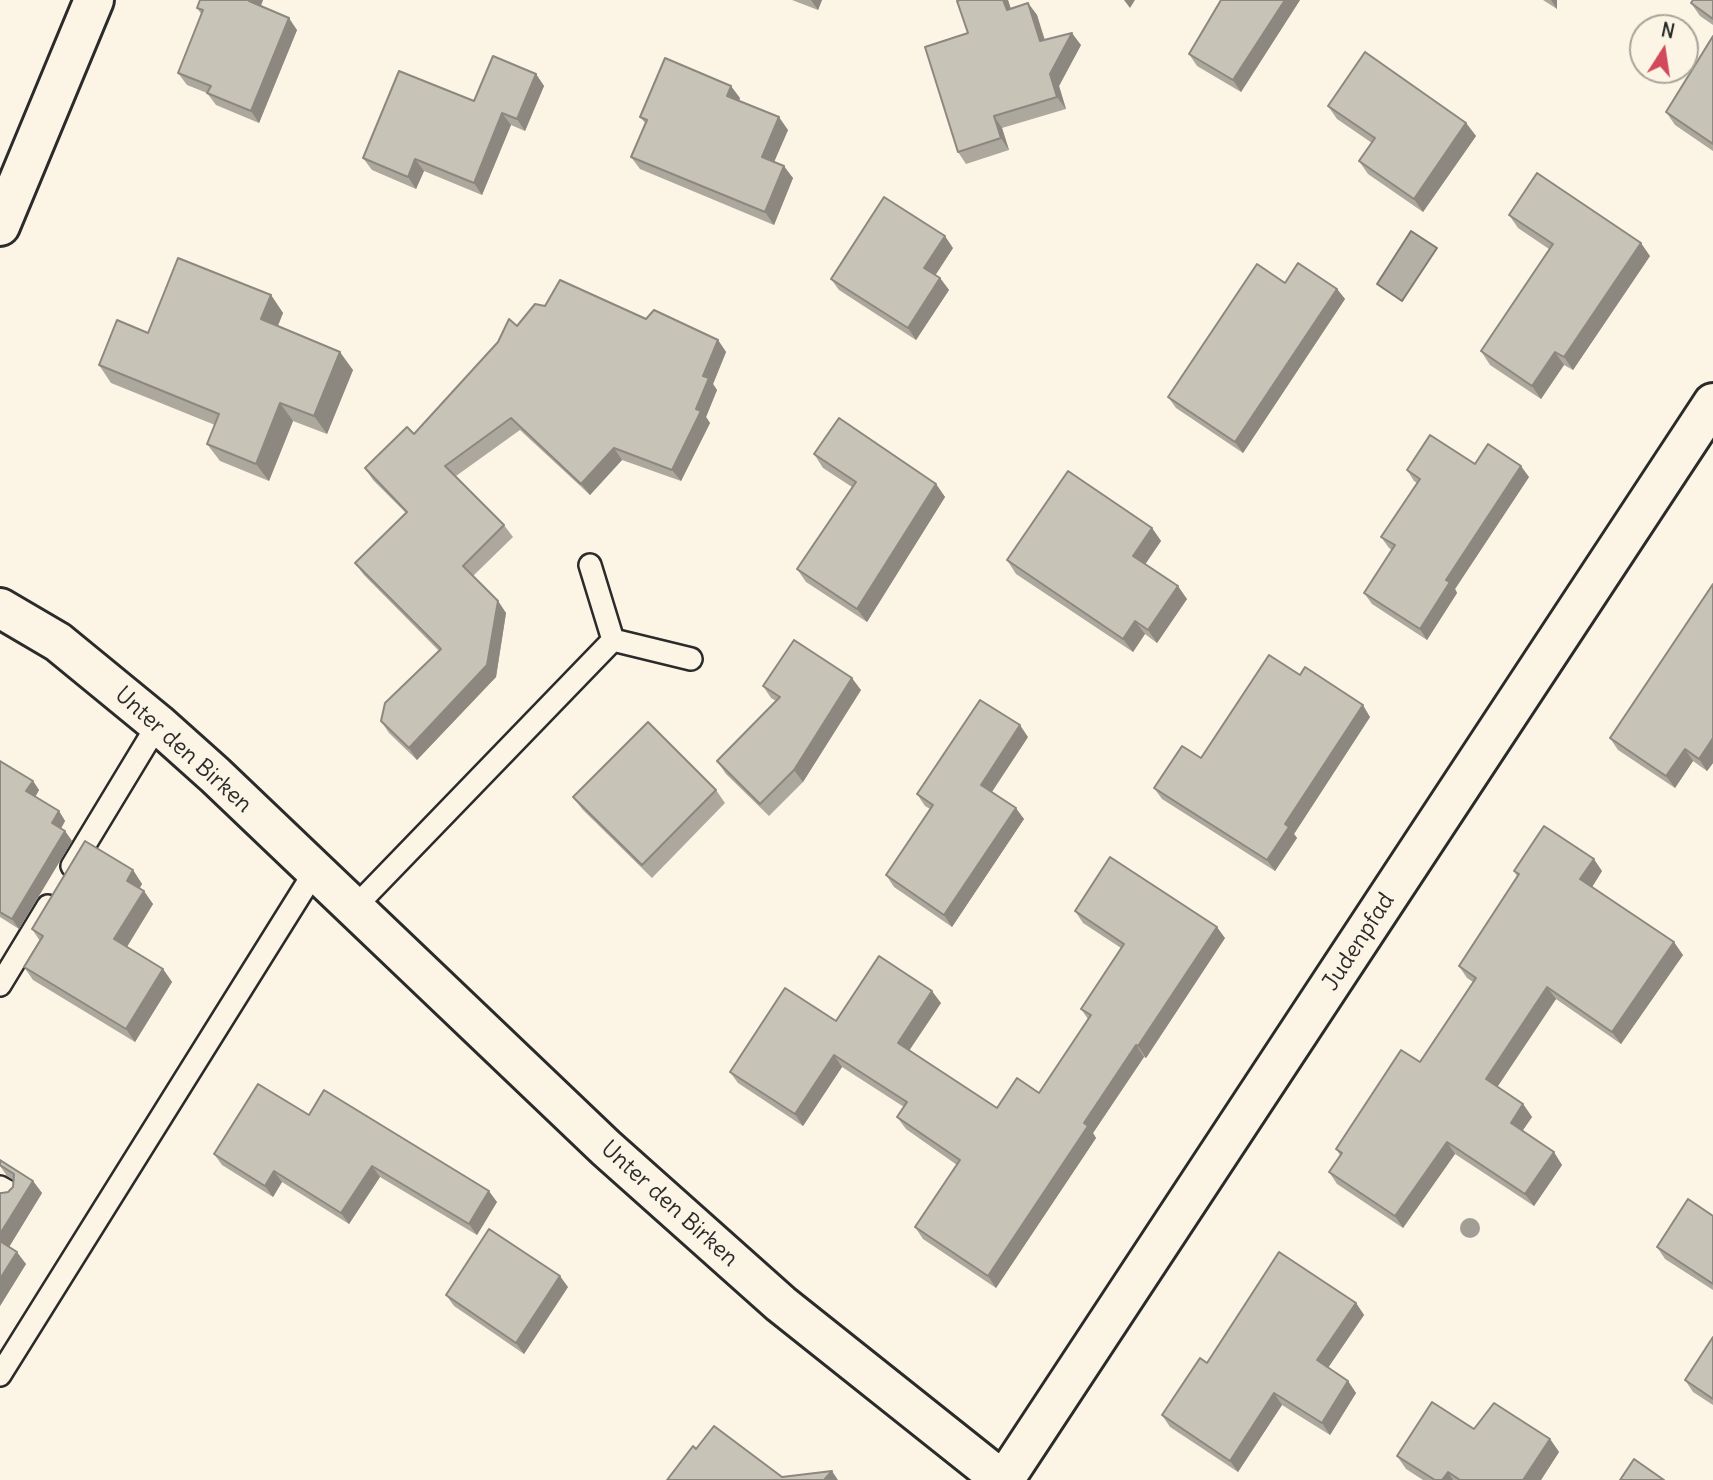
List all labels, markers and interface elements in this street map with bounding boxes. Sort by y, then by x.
north arrow [1629,14,1699,84]
text: N [1659,17,1677,44]
street label: Unter den Birken [109,681,257,819]
street label: Judenpfad [1317,888,1401,996]
street label: Unter den Birken [595,1135,743,1273]

